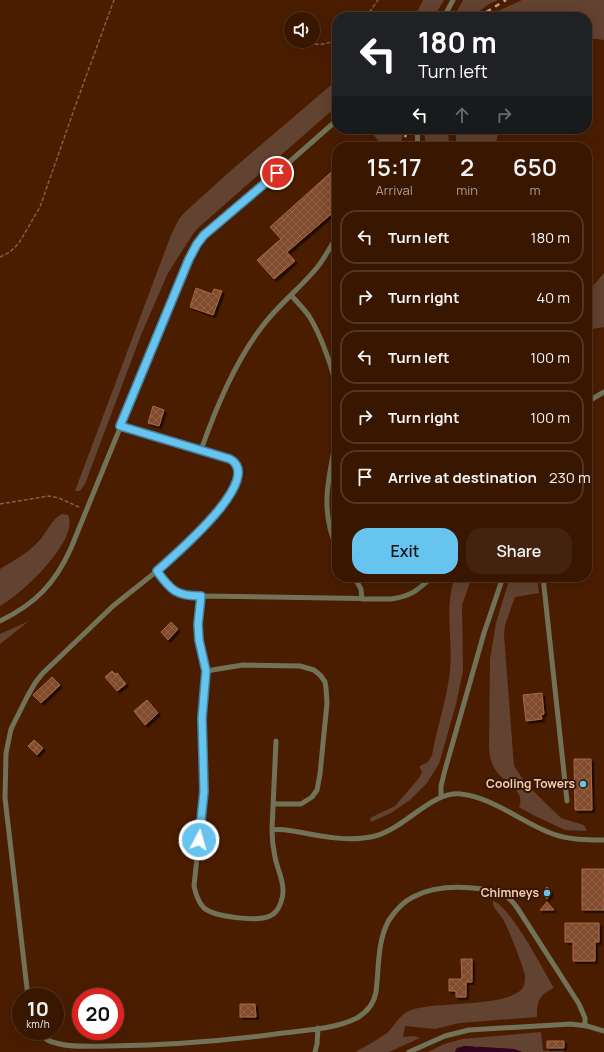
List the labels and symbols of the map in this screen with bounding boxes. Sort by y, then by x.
pin [260,156,294,190]
place label: Cooling Towers [486,775,575,792]
marker: Cooling Towers [578,779,588,789]
position arrow [178,819,220,861]
place label: Chimneys [481,884,539,901]
marker: Chimneys [542,888,552,898]
speed limit sign: 20 [72,988,124,1040]

